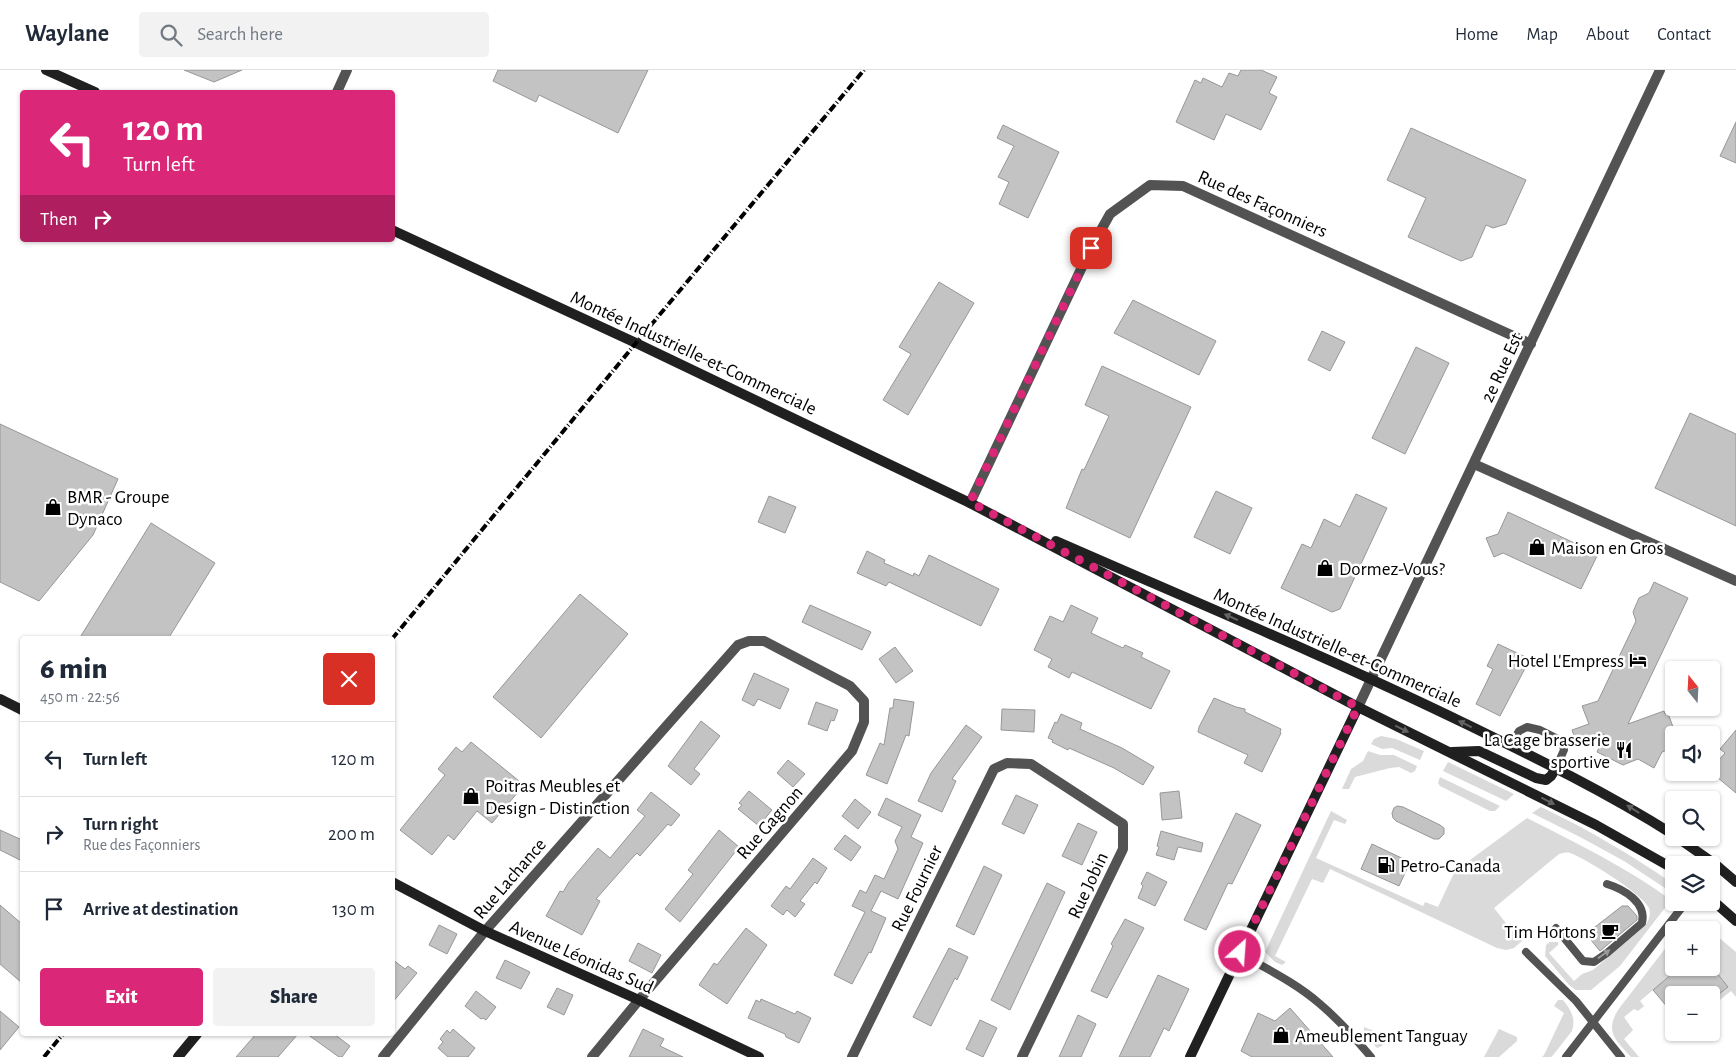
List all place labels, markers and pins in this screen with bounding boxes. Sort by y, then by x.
pin [1070,227,1112,269]
place label: BMR - Groupe Dynaco [67,488,169,529]
shop icon: BMR - Groupe Dynaco [43,497,63,517]
shop icon: Maison en Gros [1527,537,1547,557]
place label: Maison en Gros [1551,539,1663,558]
shop icon: Dormez-Vous? [1315,558,1335,578]
place label: Dormez-Vous? [1339,560,1446,579]
hotel icon: Hotel L'Empress [1628,650,1648,670]
place label: Hotel L'Empress [1508,652,1624,671]
place label: La Cage brasserie sportive [1484,731,1610,772]
restaurant icon: La Cage brasserie sportive [1614,740,1634,760]
place label: Poitras Meubles et Design - Distinction [485,777,630,818]
shop icon: Poitras Meubles et Design - Distinction [461,786,481,806]
fuel station icon: Petro-Canada [1376,855,1396,875]
place label: Petro-Canada [1400,857,1501,876]
cafe icon: Tim Hortons [1600,921,1620,941]
place label: Tim Hortons [1504,923,1596,942]
shop icon: Ameublement Tanguay [1271,1025,1291,1045]
place label: Ameublement Tanguay [1295,1027,1468,1046]

